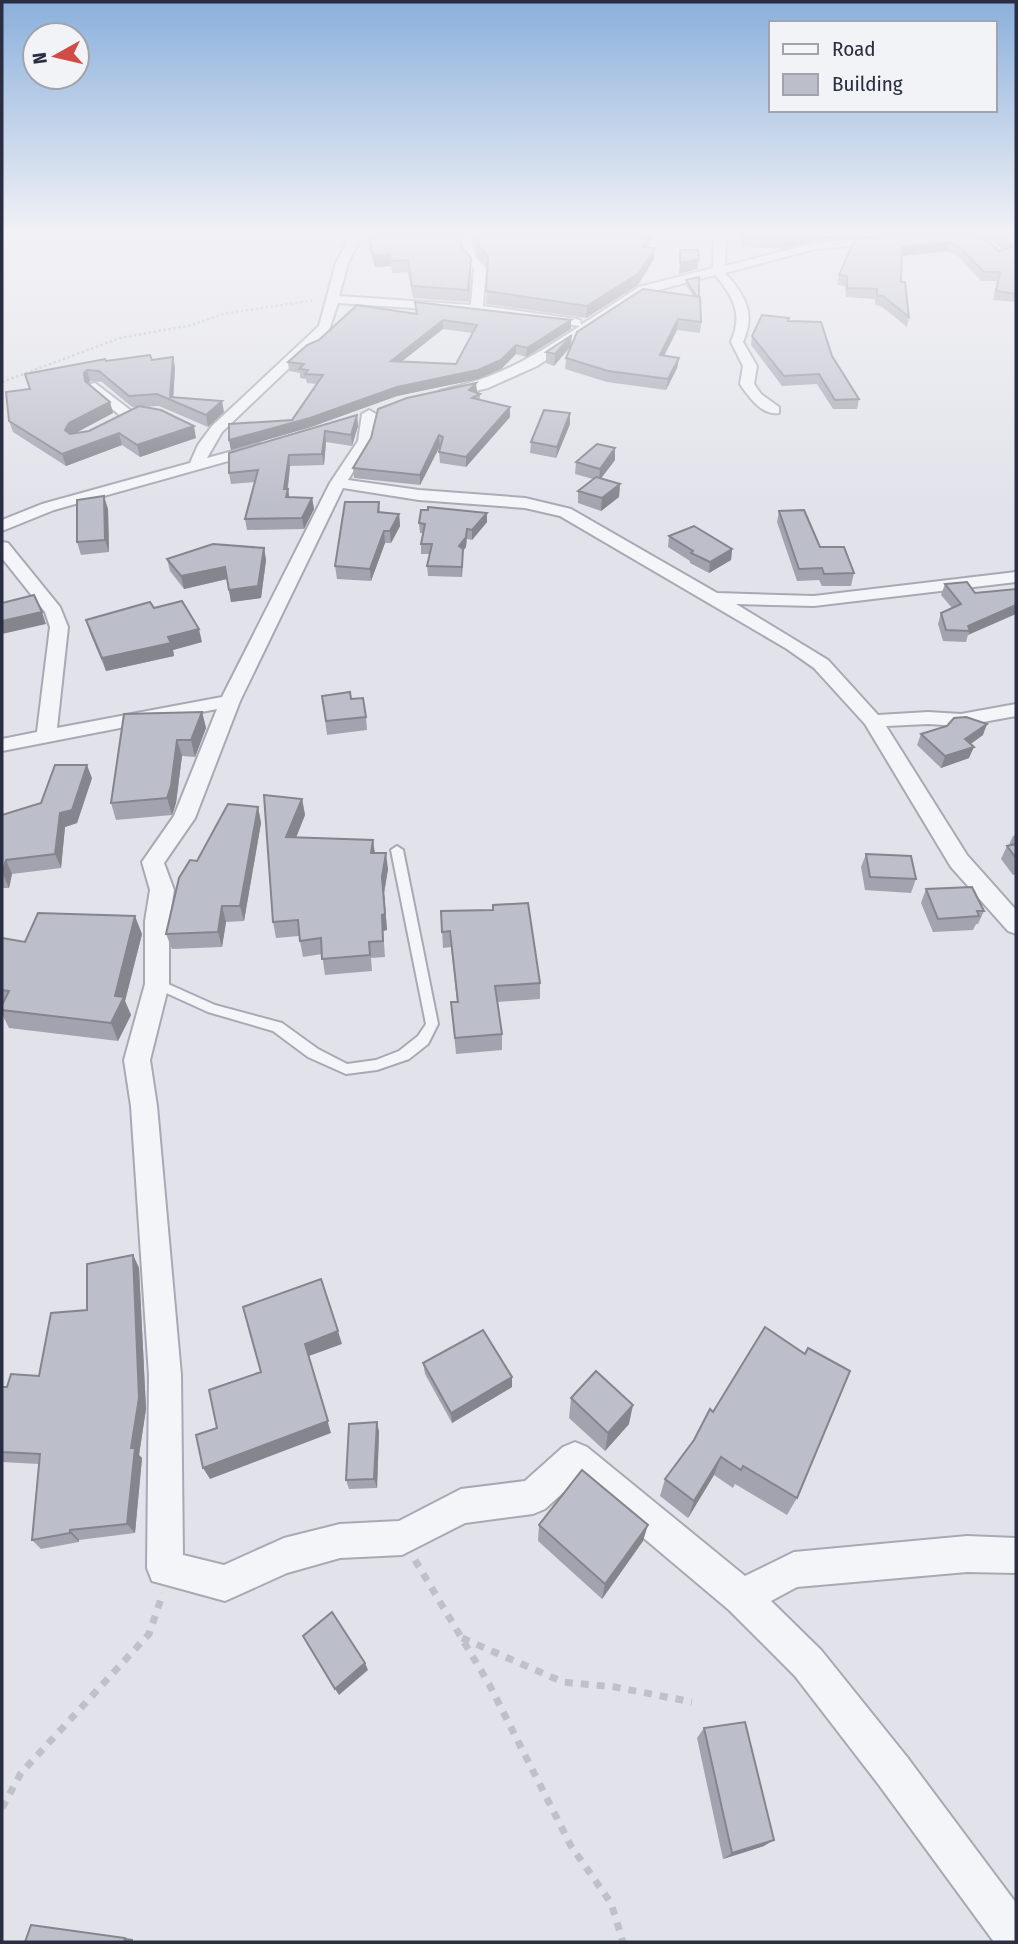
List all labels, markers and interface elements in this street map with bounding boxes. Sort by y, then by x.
north arrow [21,21,91,91]
legend [769,21,997,112]
text: Road [832,36,876,62]
text: N [27,51,52,66]
text: Building [832,71,903,97]

